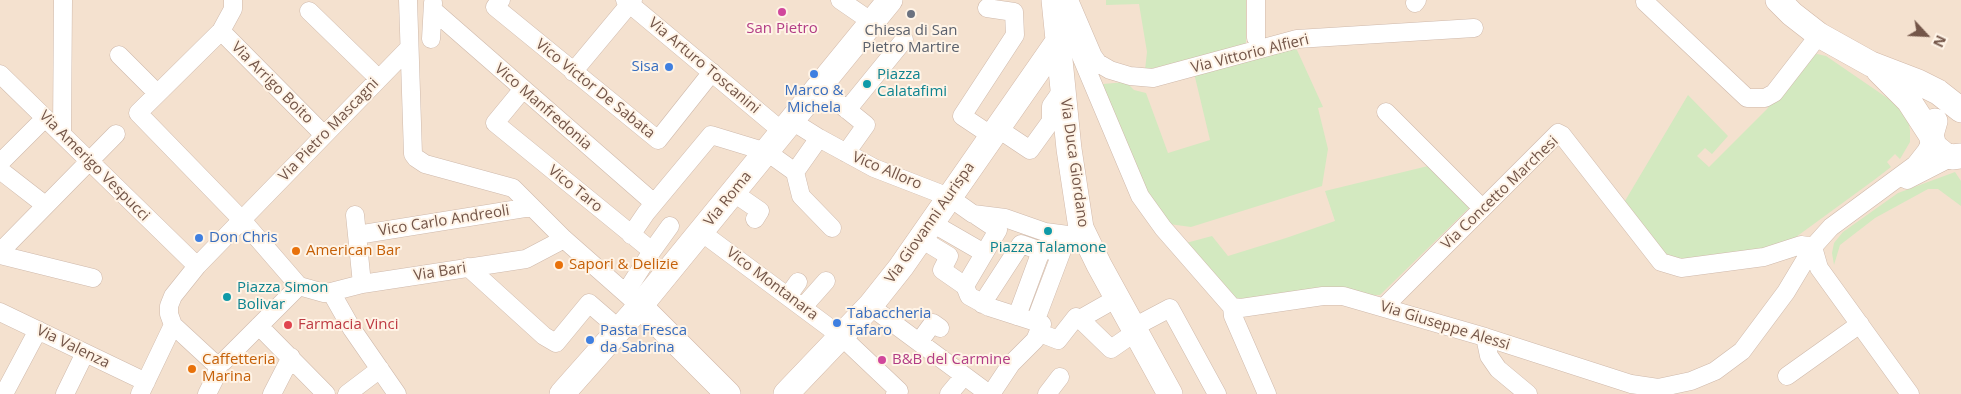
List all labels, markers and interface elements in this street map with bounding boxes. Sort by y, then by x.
marker: San Pietro [776,6,788,18]
marker: Chiesa di San Pietro Martire [905,8,917,20]
north arrow [1901,10,1951,60]
street label: Via Arturo Toscanini [645,14,763,118]
place label: San Pietro [746,20,818,38]
place label: Chiesa di San Pietro Martire [862,22,960,57]
street label: Via Vittorio Alfieri [1189,31,1311,77]
text: N [1929,32,1951,51]
street label: Vico Victor De Sabata [532,35,658,143]
street label: Via Arrigo Boito [227,38,317,128]
place label: Sisa [632,58,659,76]
street label: Vico Manfredonia [491,60,595,154]
marker: Sisa [663,61,675,73]
place label: Piazza Calatafimi [877,66,947,101]
marker: Marco & Michela [808,68,820,80]
street label: Via Pietro Mascagni [275,75,383,185]
marker: Piazza Calatafimi [861,78,873,90]
place label: Marco & Michela [785,82,843,117]
street label: Via Duca Giordano [1056,97,1092,229]
street label: Via Amerigo Vespucci [35,107,153,225]
street label: Via Concetto Marchesi [1438,132,1562,254]
street label: Vico Alloro [849,148,925,194]
street label: Via Giovanni Aurispa [881,159,979,287]
street label: Vico Taro [544,162,606,216]
street label: Via Roma [700,168,756,230]
street label: Vico Carlo Andreoli [377,202,511,240]
marker: Piazza Talamone [1042,225,1054,237]
place label: Don Chris [209,229,278,247]
marker: Don Chris [193,232,205,244]
place label: Piazza Talamone [990,239,1106,257]
place label: American Bar [306,242,400,260]
street label: Vico Montanara [723,244,821,324]
marker: American Bar [290,245,302,257]
place label: Sapori & Delizie [569,256,679,274]
street label: Via Bari [412,259,468,285]
marker: Sapori & Delizie [553,259,565,271]
place label: Piazza Simon Bolivar [237,279,329,314]
marker: Piazza Simon Bolivar [221,291,233,303]
street label: Via Giuseppe Alessi [1378,298,1512,354]
place label: Tabaccheria Tafaro [847,305,931,340]
place label: Farmacia Vinci [298,316,399,334]
marker: Tabaccheria Tafaro [831,317,843,329]
marker: Farmacia Vinci [282,319,294,331]
street label: Via Valenza [34,322,112,372]
place label: Pasta Fresca da Sabrina [600,322,687,357]
marker: Pasta Fresca da Sabrina [584,334,596,346]
place label: Caffetteria Marina [202,351,276,386]
place label: B&B del Carmine [892,351,1011,369]
marker: B&B del Carmine [876,354,888,366]
marker: Caffetteria Marina [186,363,198,375]

